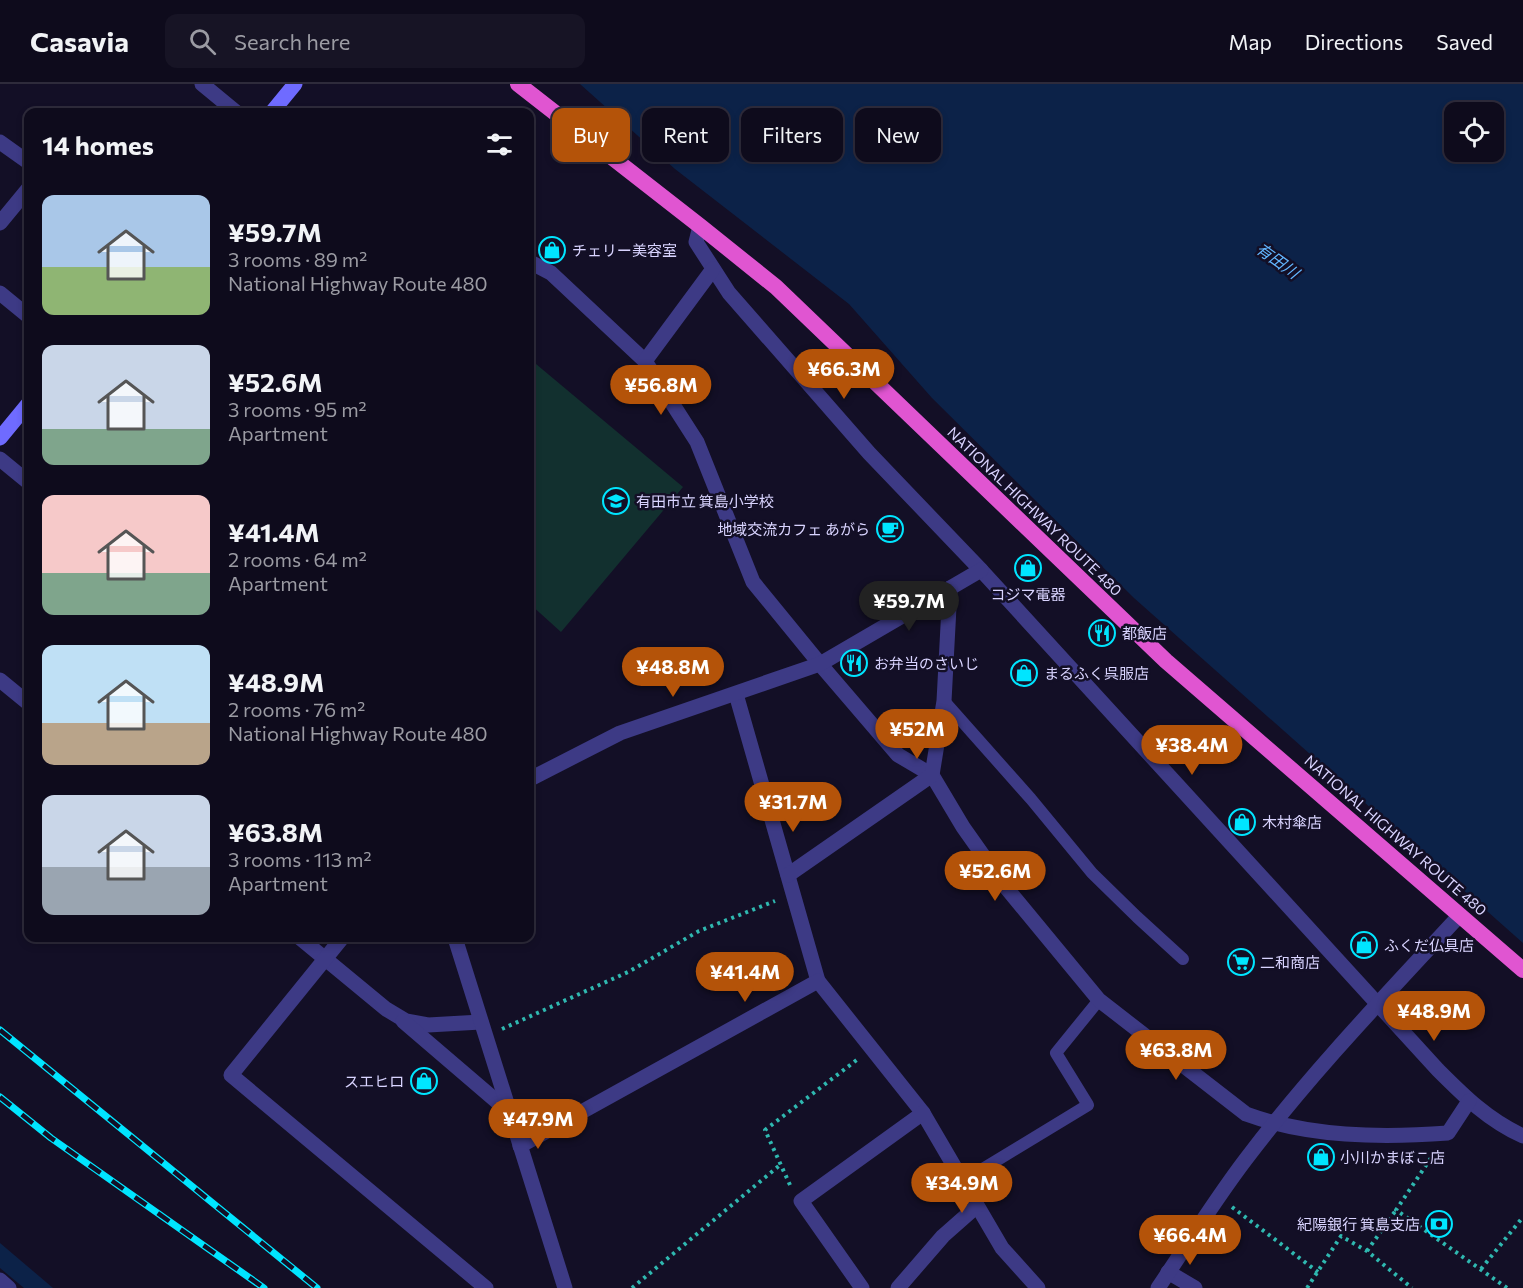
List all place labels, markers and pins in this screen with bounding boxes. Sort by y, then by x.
shop icon: チェリー美容室 [537,235,567,265]
place label: チェリー美容室 [572,241,677,259]
pin: ¥66.3M [795,349,893,400]
pin: ¥56.8M [612,365,710,416]
school or university icon: 有田市立 箕島小学校 [601,486,631,516]
place label: 有田市立 箕島小学校 [636,492,774,510]
cafe icon: 地域交流カフェ あがら [875,514,905,544]
place label: 地域交流カフェ あがら [717,520,870,538]
shop icon: コジマ電器 [1013,553,1043,583]
pin: ¥59.7M [860,581,958,632]
place label: コジマ電器 [990,585,1066,603]
restaurant icon: 都飯店 [1087,618,1117,648]
place label: 都飯店 [1122,624,1167,642]
pin: ¥48.8M [624,647,722,698]
restaurant icon: お弁当のさいじ [839,648,869,678]
place label: お弁当のさいじ [874,654,979,672]
shop icon: まるふく呉服店 [1009,658,1039,688]
place label: まるふく呉服店 [1044,664,1149,682]
pin: ¥52M [881,709,953,760]
pin: ¥38.4M [1143,725,1241,776]
pin: ¥31.7M [744,782,842,833]
shop icon: 木村傘店 [1227,807,1257,837]
place label: 木村傘店 [1262,813,1322,831]
pin: ¥52.6M [946,851,1044,902]
shop icon: ふくだ仏具店 [1349,930,1379,960]
place label: ふくだ仏具店 [1384,936,1474,954]
supermarket icon: 二和商店 [1226,947,1256,977]
pin: ¥41.4M [696,952,794,1003]
place label: 二和商店 [1260,953,1320,971]
pin: ¥48.9M [1385,991,1483,1042]
pin: ¥63.8M [1127,1030,1225,1081]
shop icon: スエヒロ [409,1066,439,1096]
place label: スエヒロ [344,1072,404,1090]
pin: ¥47.9M [489,1099,587,1150]
shop icon: 小川かまぼこ店 [1306,1142,1336,1172]
place label: 小川かまぼこ店 [1340,1148,1445,1166]
pin: ¥34.9M [913,1163,1011,1214]
bank icon: 紀陽銀行 箕島支店 [1424,1209,1454,1239]
pin: ¥66.4M [1141,1215,1239,1266]
place label: 紀陽銀行 箕島支店 [1297,1215,1420,1233]

